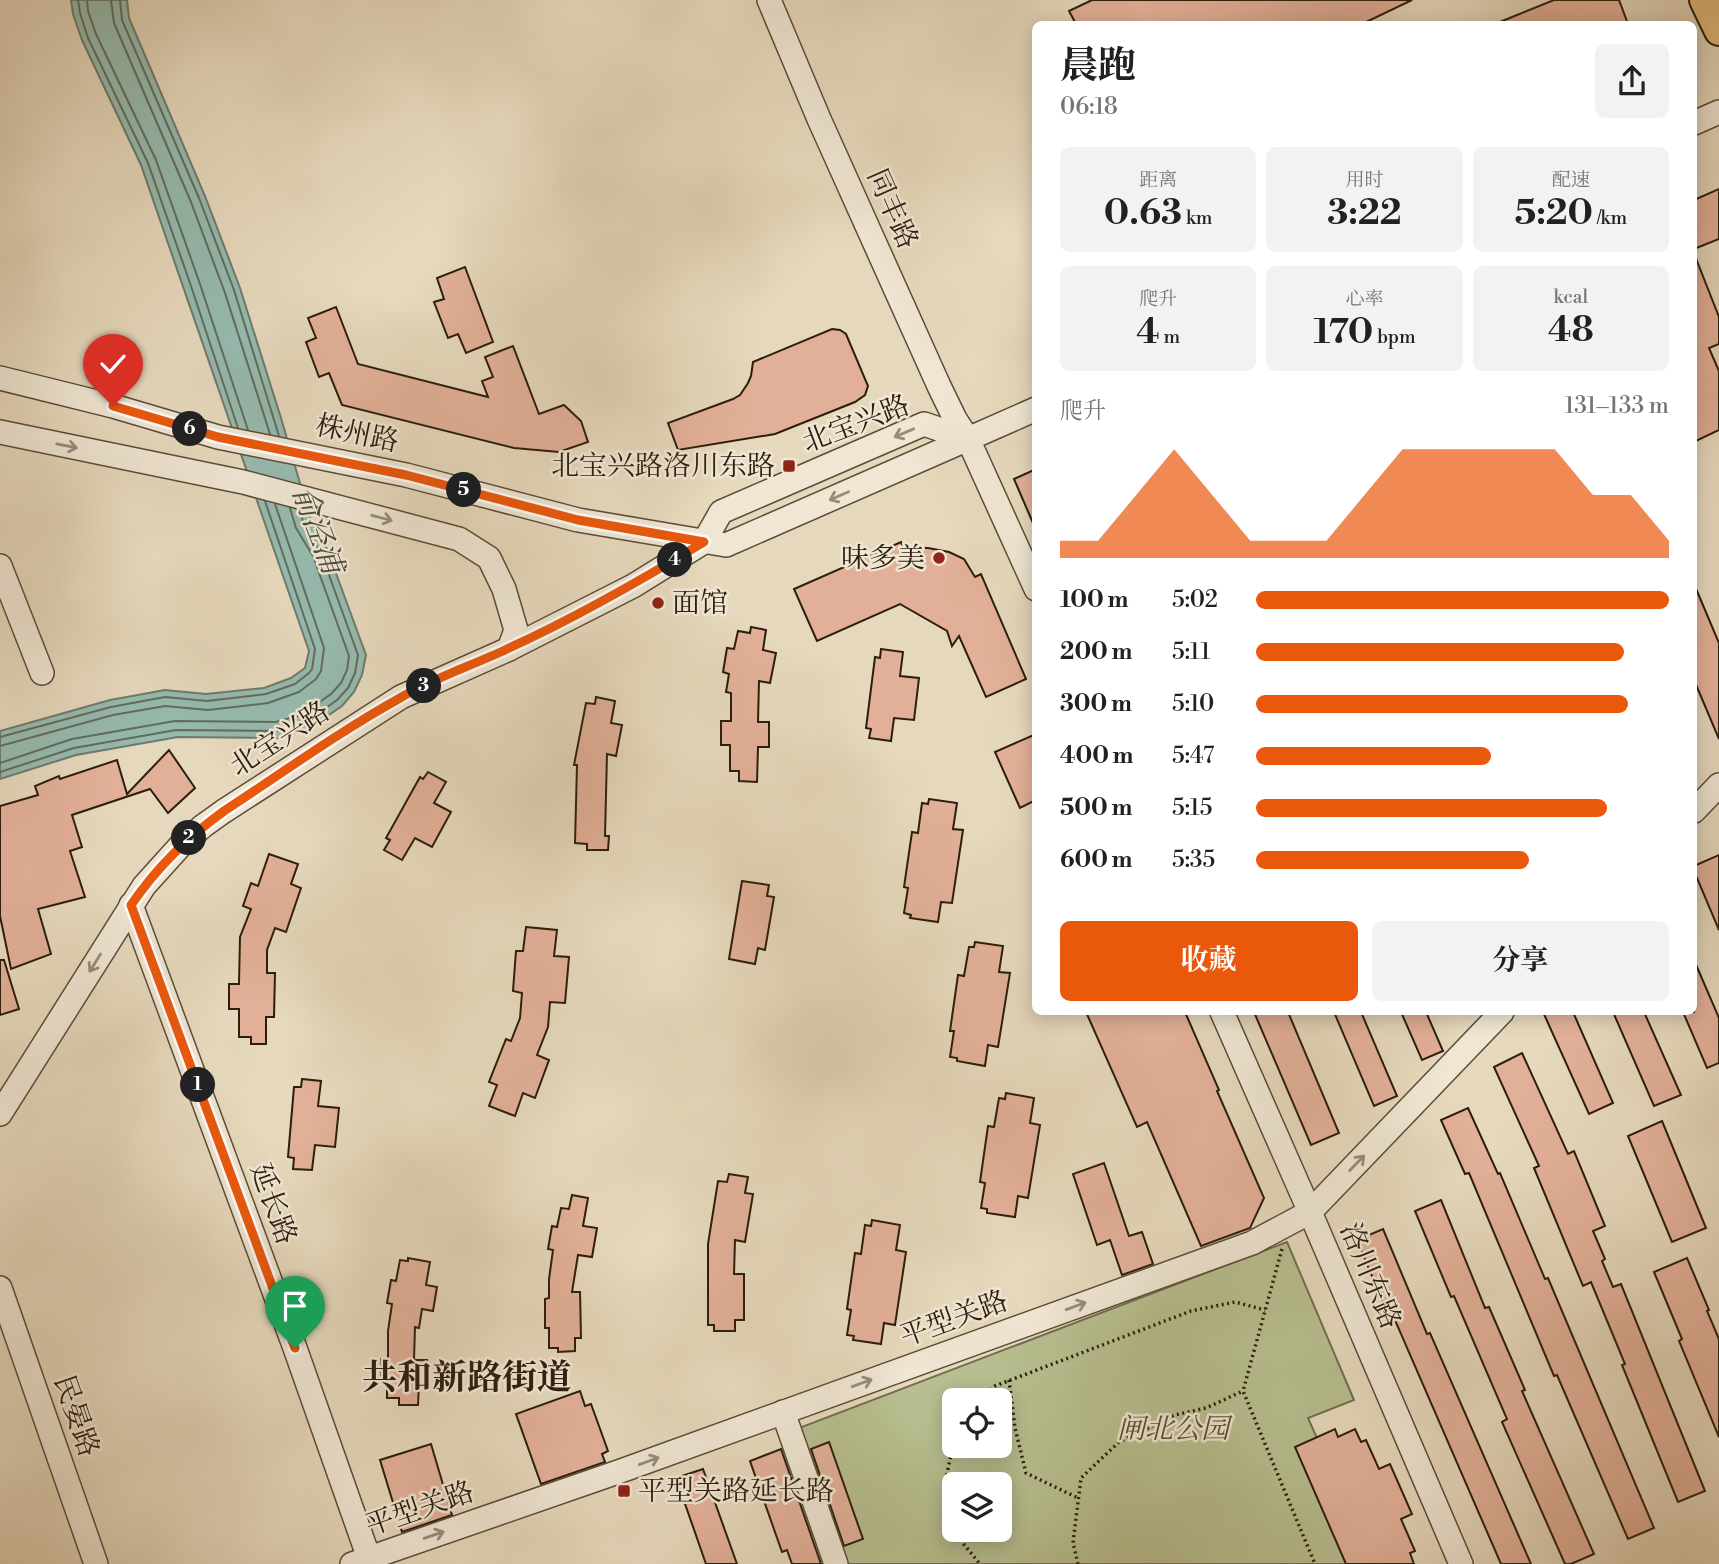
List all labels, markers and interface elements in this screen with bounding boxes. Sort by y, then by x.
text: 晨跑 [1060,43,1136,90]
button: share [1595,44,1669,118]
text: 06:18 [1060,93,1118,121]
street label: 同丰路 [859,164,925,254]
text: 距离 [1139,168,1177,192]
text: 用时 [1345,168,1384,192]
text: 配速 [1552,168,1590,192]
text: 0.63 [1104,192,1182,235]
text: 3:22 [1327,192,1402,235]
text: 5:20 [1514,192,1593,235]
text: km [1182,206,1212,230]
text: /km [1593,206,1627,230]
text: kcal [1554,285,1588,309]
text: 爬升 [1139,287,1177,311]
text: 心率 [1345,287,1384,311]
text: 48 [1548,309,1594,352]
text: 4 [1136,311,1160,354]
text: 170 [1313,311,1373,354]
text: m [1160,325,1180,349]
text: bpm [1373,325,1416,349]
pin [83,334,143,406]
icon: check [94,345,132,383]
street label: 北宝兴路 [797,388,915,460]
text: 131–133 m [1564,392,1669,420]
text: 爬升 [1060,397,1106,425]
street label: 株州路 [312,408,402,460]
pin: 6 [172,412,208,446]
text: 6 [184,416,195,440]
one-way arrow [894,427,916,440]
one-way arrow [55,439,78,453]
place label: 北宝兴路洛川东路 [551,449,775,484]
marker: 北宝兴路洛川东路 [781,458,797,474]
pin: 5 [447,472,482,508]
text: 5 [458,477,469,501]
water label: 俞泾浦 [283,481,353,583]
one-way arrow [828,490,850,503]
one-way arrow [370,512,393,525]
place label: 味多美 [841,541,925,576]
pin: 4 [658,542,692,578]
text: 4 [668,547,681,571]
marker: 味多美 [931,550,947,566]
place label: 面馆 [672,586,728,621]
text: 100 m [1060,586,1128,614]
text: 5:02 [1172,586,1218,614]
marker: 面馆 [650,595,666,611]
text: 200 m [1060,638,1132,666]
text: 5:11 [1172,638,1210,666]
pin: 3 [406,668,442,704]
text: 3 [418,673,429,697]
text: 300 m [1060,690,1132,718]
text: 5:10 [1172,690,1214,718]
street label: 北宝兴路 [223,694,337,784]
text: 400 m [1060,742,1133,770]
text: 5:47 [1172,742,1214,770]
text: 500 m [1060,794,1132,822]
text: 5:15 [1172,794,1212,822]
pin: 2 [172,820,206,856]
text: 2 [183,825,194,849]
text: 600 m [1060,846,1133,874]
text: 5:35 [1172,846,1215,874]
button: 收藏 [1060,921,1358,1001]
button: 分享 [1372,921,1669,1001]
one-way arrow [88,952,102,972]
pin: 1 [180,1068,216,1102]
text: 1 [193,1072,202,1096]
one-way arrow [1349,1155,1366,1172]
street label: 延长路 [242,1159,304,1249]
street label: 洛川东路 [1332,1218,1408,1334]
pin [265,1276,325,1348]
street label: 平型关路 [895,1283,1013,1355]
icon: arrive [276,1287,314,1325]
one-way arrow [1065,1299,1087,1311]
district label: 共和新路街道 [362,1357,572,1400]
street label: 民晏路 [46,1371,106,1461]
one-way arrow [851,1376,873,1389]
map controls [942,1388,1012,1542]
button: locate [942,1388,1012,1458]
park label: 闸北公园 [1117,1412,1233,1447]
one-way arrow [637,1454,659,1466]
button: layers [942,1472,1012,1542]
street label: 平型关路 [361,1474,479,1544]
place label: 平型关路延长路 [638,1474,834,1509]
marker: 平型关路延长路 [616,1483,632,1499]
one-way arrow [422,1528,444,1540]

